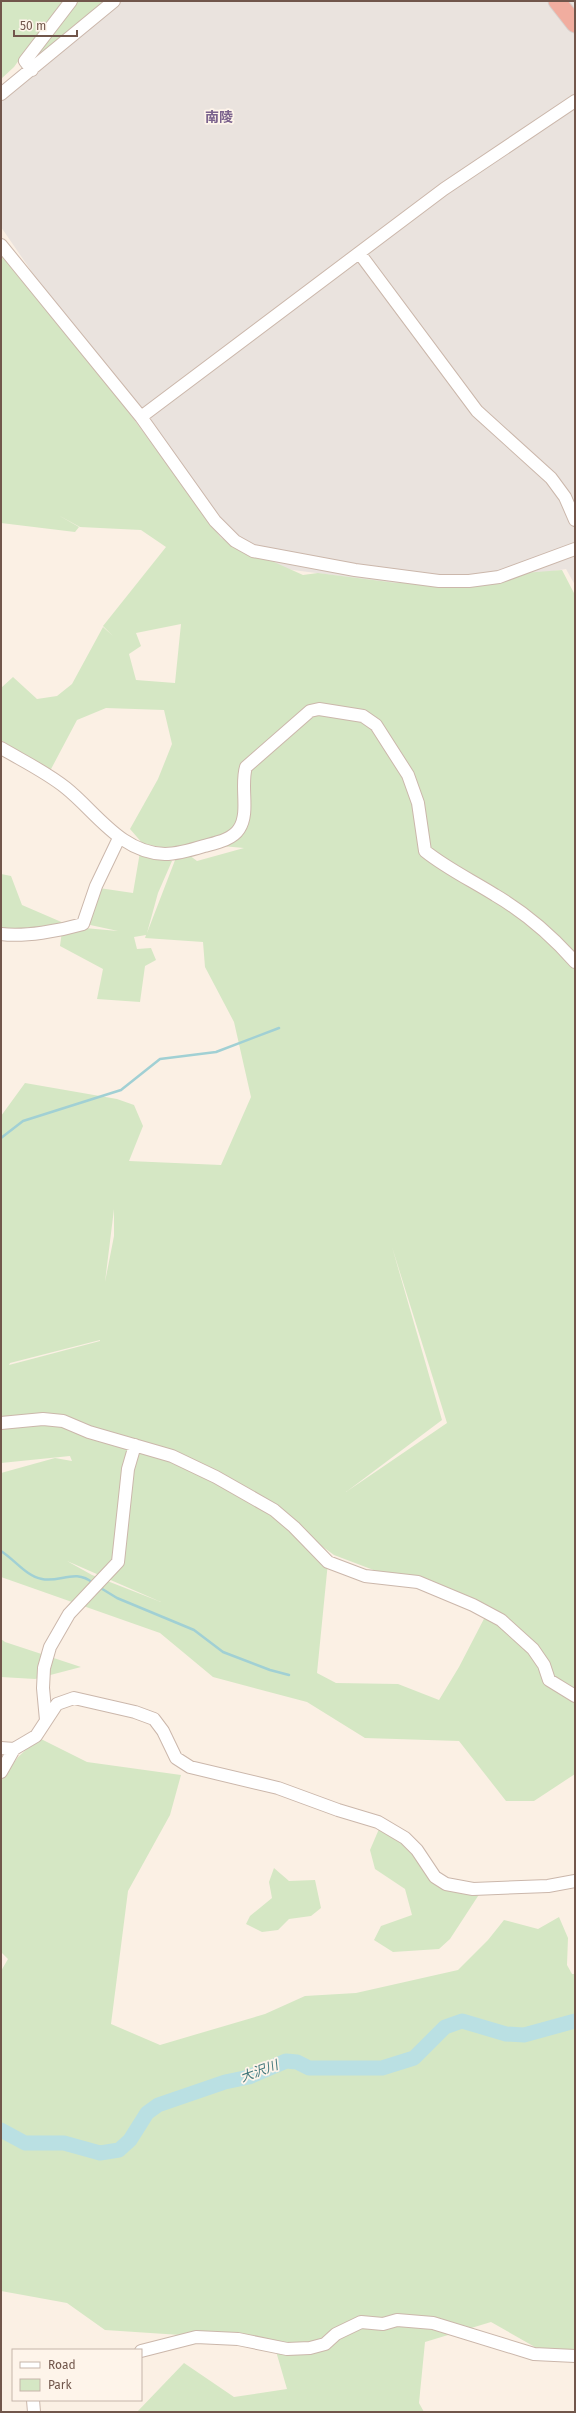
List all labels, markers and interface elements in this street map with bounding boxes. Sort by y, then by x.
scale bar [14,12,77,38]
text: 50 m [20,19,46,33]
district label: 南陵 [205,109,233,126]
water label: 大沢川 [238,2057,282,2085]
legend [12,2349,142,2401]
text: Road [48,2358,76,2372]
text: Park [48,2378,72,2392]

